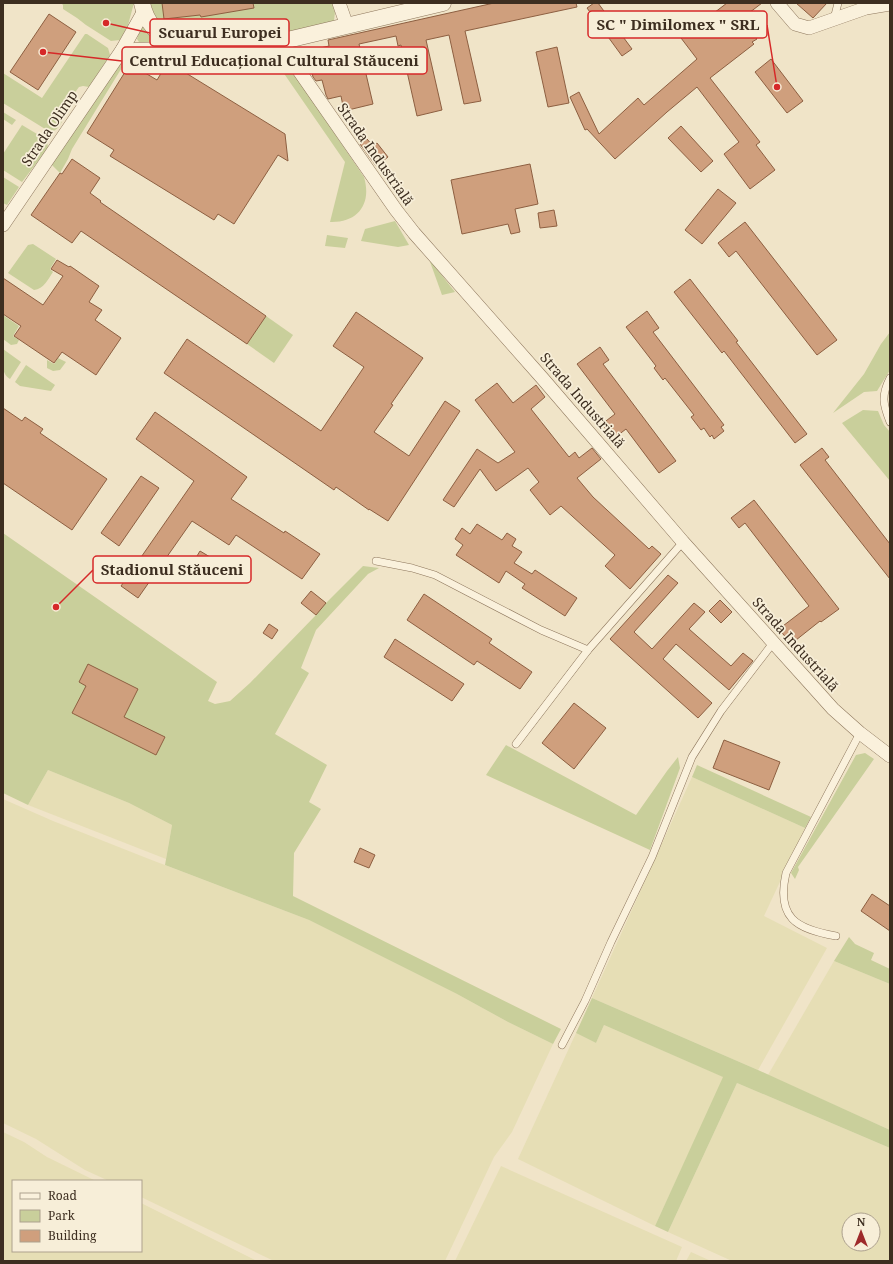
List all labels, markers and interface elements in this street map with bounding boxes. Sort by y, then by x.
callout: SC " Dimilomex " SRL [588,11,767,38]
text: SC " Dimilomex " SRL [596,14,760,34]
callout: Scuarul Europei [150,19,289,46]
text: Scuarul Europei [158,22,282,42]
callout: Centrul Educațional Cultural Stăuceni [122,47,427,74]
text: Centrul Educațional Cultural Stăuceni [129,50,420,70]
street label: Strada Olimp [17,86,81,170]
street label: Strada Industrială [334,99,419,209]
street label: Strada Industrială [536,348,630,452]
callout: Stadionul Stăuceni [93,556,251,583]
text: Stadionul Stăuceni [101,559,244,579]
street label: Strada Industrială [748,593,844,695]
legend [12,1180,142,1252]
text: Road [48,1187,78,1204]
text: Park [48,1207,76,1224]
north arrow [841,1212,881,1252]
text: N [857,1214,866,1229]
text: Building [48,1227,97,1244]

